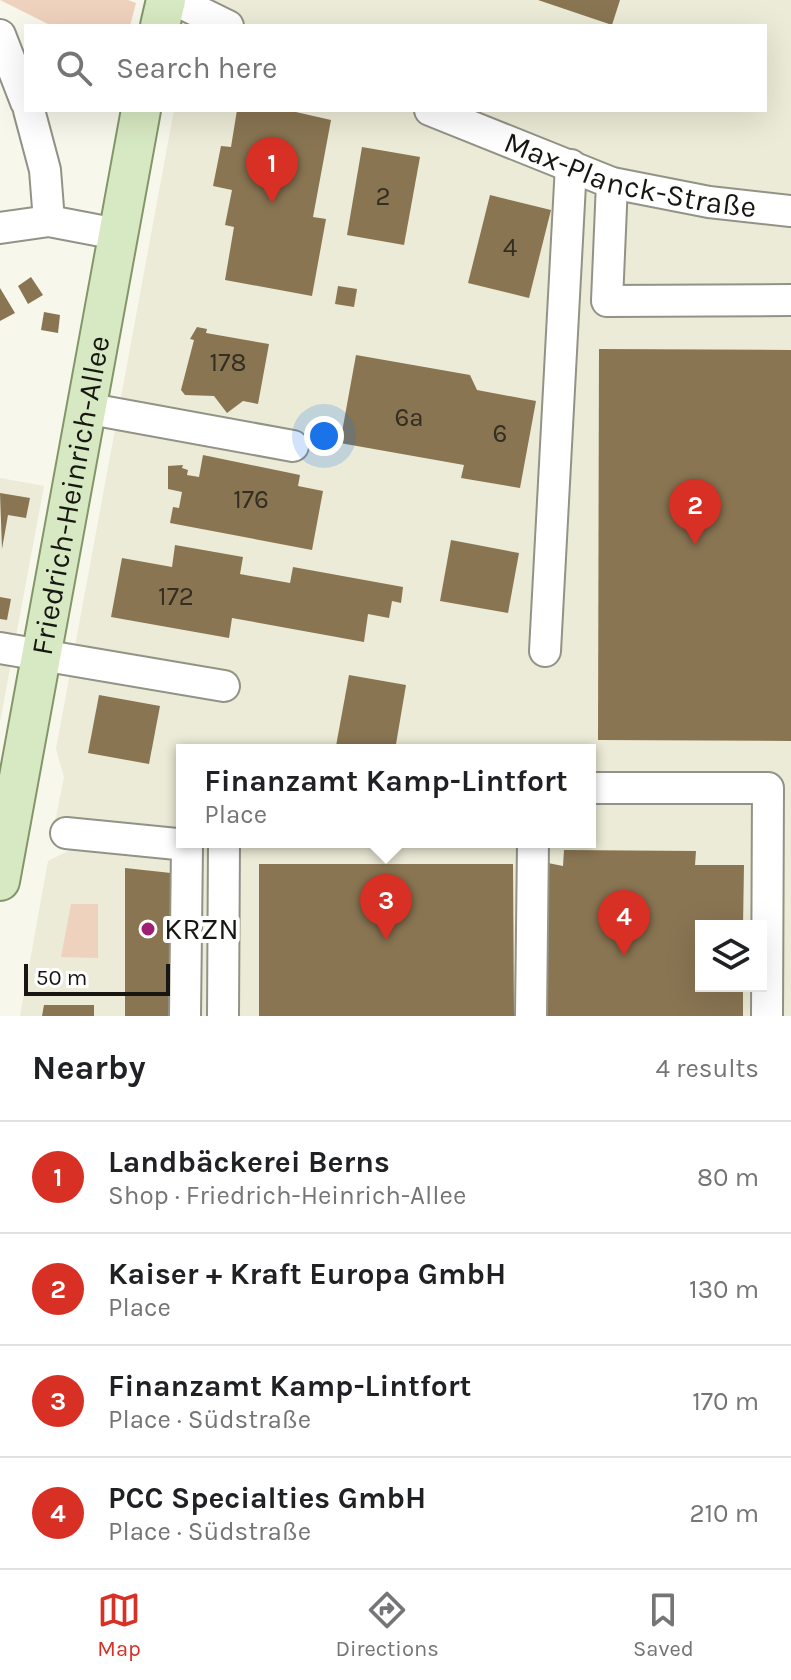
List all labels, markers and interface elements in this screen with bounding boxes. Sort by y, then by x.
search box [24,24,767,112]
icon: search [52,46,96,90]
text: Search here [116,50,277,86]
street label: Max-Planck-Straße [499,124,758,225]
pin: 1 [246,137,298,203]
house number: 2 [375,181,391,212]
house number: 4 [503,232,517,263]
street label: Friedrich-Heinrich-Allee [24,333,117,658]
house number: 178 [210,347,246,378]
house number: 6a [394,402,424,433]
your location [304,416,344,456]
house number: 6 [493,418,507,449]
pin: 2 [669,479,721,545]
house number: 176 [233,484,269,515]
house number: 172 [158,581,194,612]
popup [176,744,596,848]
text: Finanzamt Kamp-Lintfort [204,763,568,799]
text: Place [204,799,267,830]
pin: 3 [360,874,412,940]
pin: 4 [598,890,650,956]
place label: KRZN [164,911,239,947]
marker: KRZN [139,920,157,938]
map controls [695,920,767,992]
button: layers [695,920,767,992]
scale bar [24,960,170,996]
text: 50 m [36,965,87,991]
text: Nearby [32,1048,146,1088]
text: 4 results [655,1053,759,1084]
text: Landbäckerei Berns [108,1144,390,1180]
text: 1 [53,1162,63,1193]
text: 80 m [697,1162,759,1193]
text: Shop · Friedrich-Heinrich-Allee [108,1180,466,1211]
text: Kaiser + Kraft Europa GmbH [108,1256,506,1292]
text: 2 [50,1274,66,1305]
text: 130 m [689,1274,759,1305]
text: Place [108,1292,171,1323]
text: Finanzamt Kamp-Lintfort [108,1368,471,1404]
text: 3 [50,1386,66,1417]
text: 170 m [692,1386,759,1417]
text: Place · Südstraße [108,1404,311,1435]
text: PCC Specialties GmbH [108,1480,426,1516]
text: 4 [50,1498,66,1529]
text: 210 m [689,1498,759,1529]
text: Place · Südstraße [108,1516,311,1547]
tab: Map [97,1588,141,1662]
tab: Directions [335,1588,439,1662]
tab: Saved [633,1588,694,1662]

